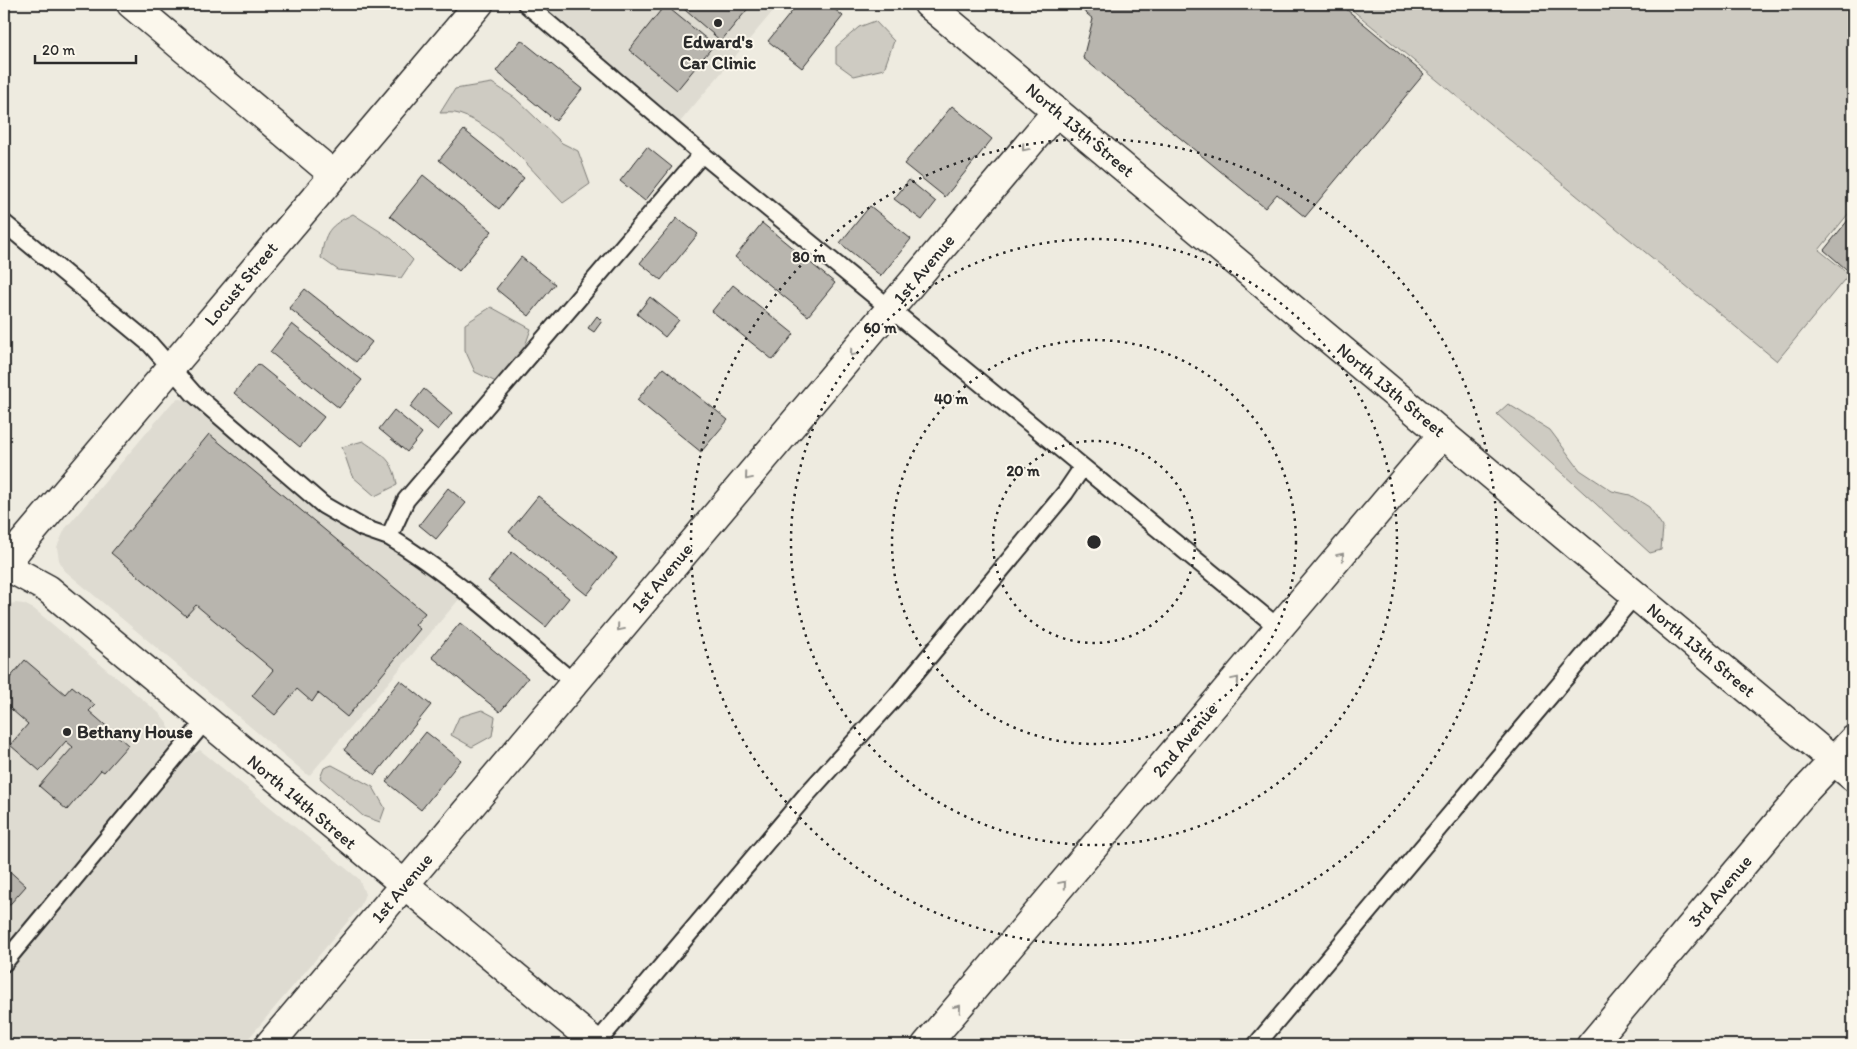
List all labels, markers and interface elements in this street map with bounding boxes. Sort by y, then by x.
marker: Edward's Car Clinic [712,17,724,29]
place label: Edward's Car Clinic [680,31,757,74]
scale bar [35,32,136,64]
text: 20 m [42,41,76,59]
street label: North 13th Street [1021,78,1139,182]
one-way arrow [1022,143,1031,152]
street label: 1st Avenue [888,230,960,308]
street label: Locust Street [199,237,283,331]
text: 80 m [792,248,826,266]
text: 60 m [863,319,897,337]
street label: North 13th Street [1332,338,1450,442]
one-way arrow [850,347,859,356]
text: 40 m [934,390,969,408]
text: 20 m [1006,462,1040,480]
one-way arrow [745,471,754,480]
centre of rings [1085,533,1103,551]
street label: 1st Avenue [626,539,698,617]
one-way arrow [1335,553,1344,562]
street label: North 13th Street [1642,598,1760,702]
one-way arrow [617,622,626,631]
one-way arrow [1230,677,1239,686]
street label: 2nd Avenue [1148,698,1222,782]
place label: Bethany House [77,721,193,743]
marker: Bethany House [61,726,73,738]
street label: North 14th Street [243,750,361,854]
street label: 1st Avenue [366,849,438,927]
street label: 3rd Avenue [1683,850,1757,932]
one-way arrow [1057,881,1066,890]
one-way arrow [952,1005,961,1014]

